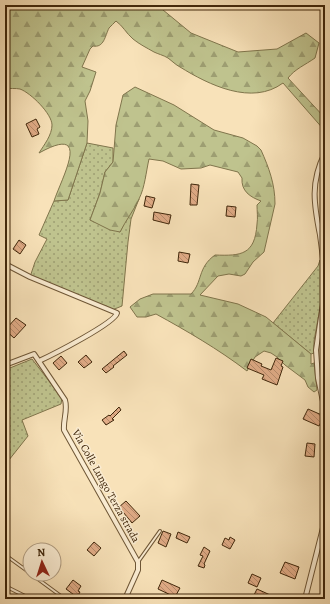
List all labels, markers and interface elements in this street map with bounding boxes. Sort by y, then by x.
street label: Via Colle Lungo Terza strada [68,426,144,546]
north arrow [22,542,62,582]
text: N [37,545,46,560]

